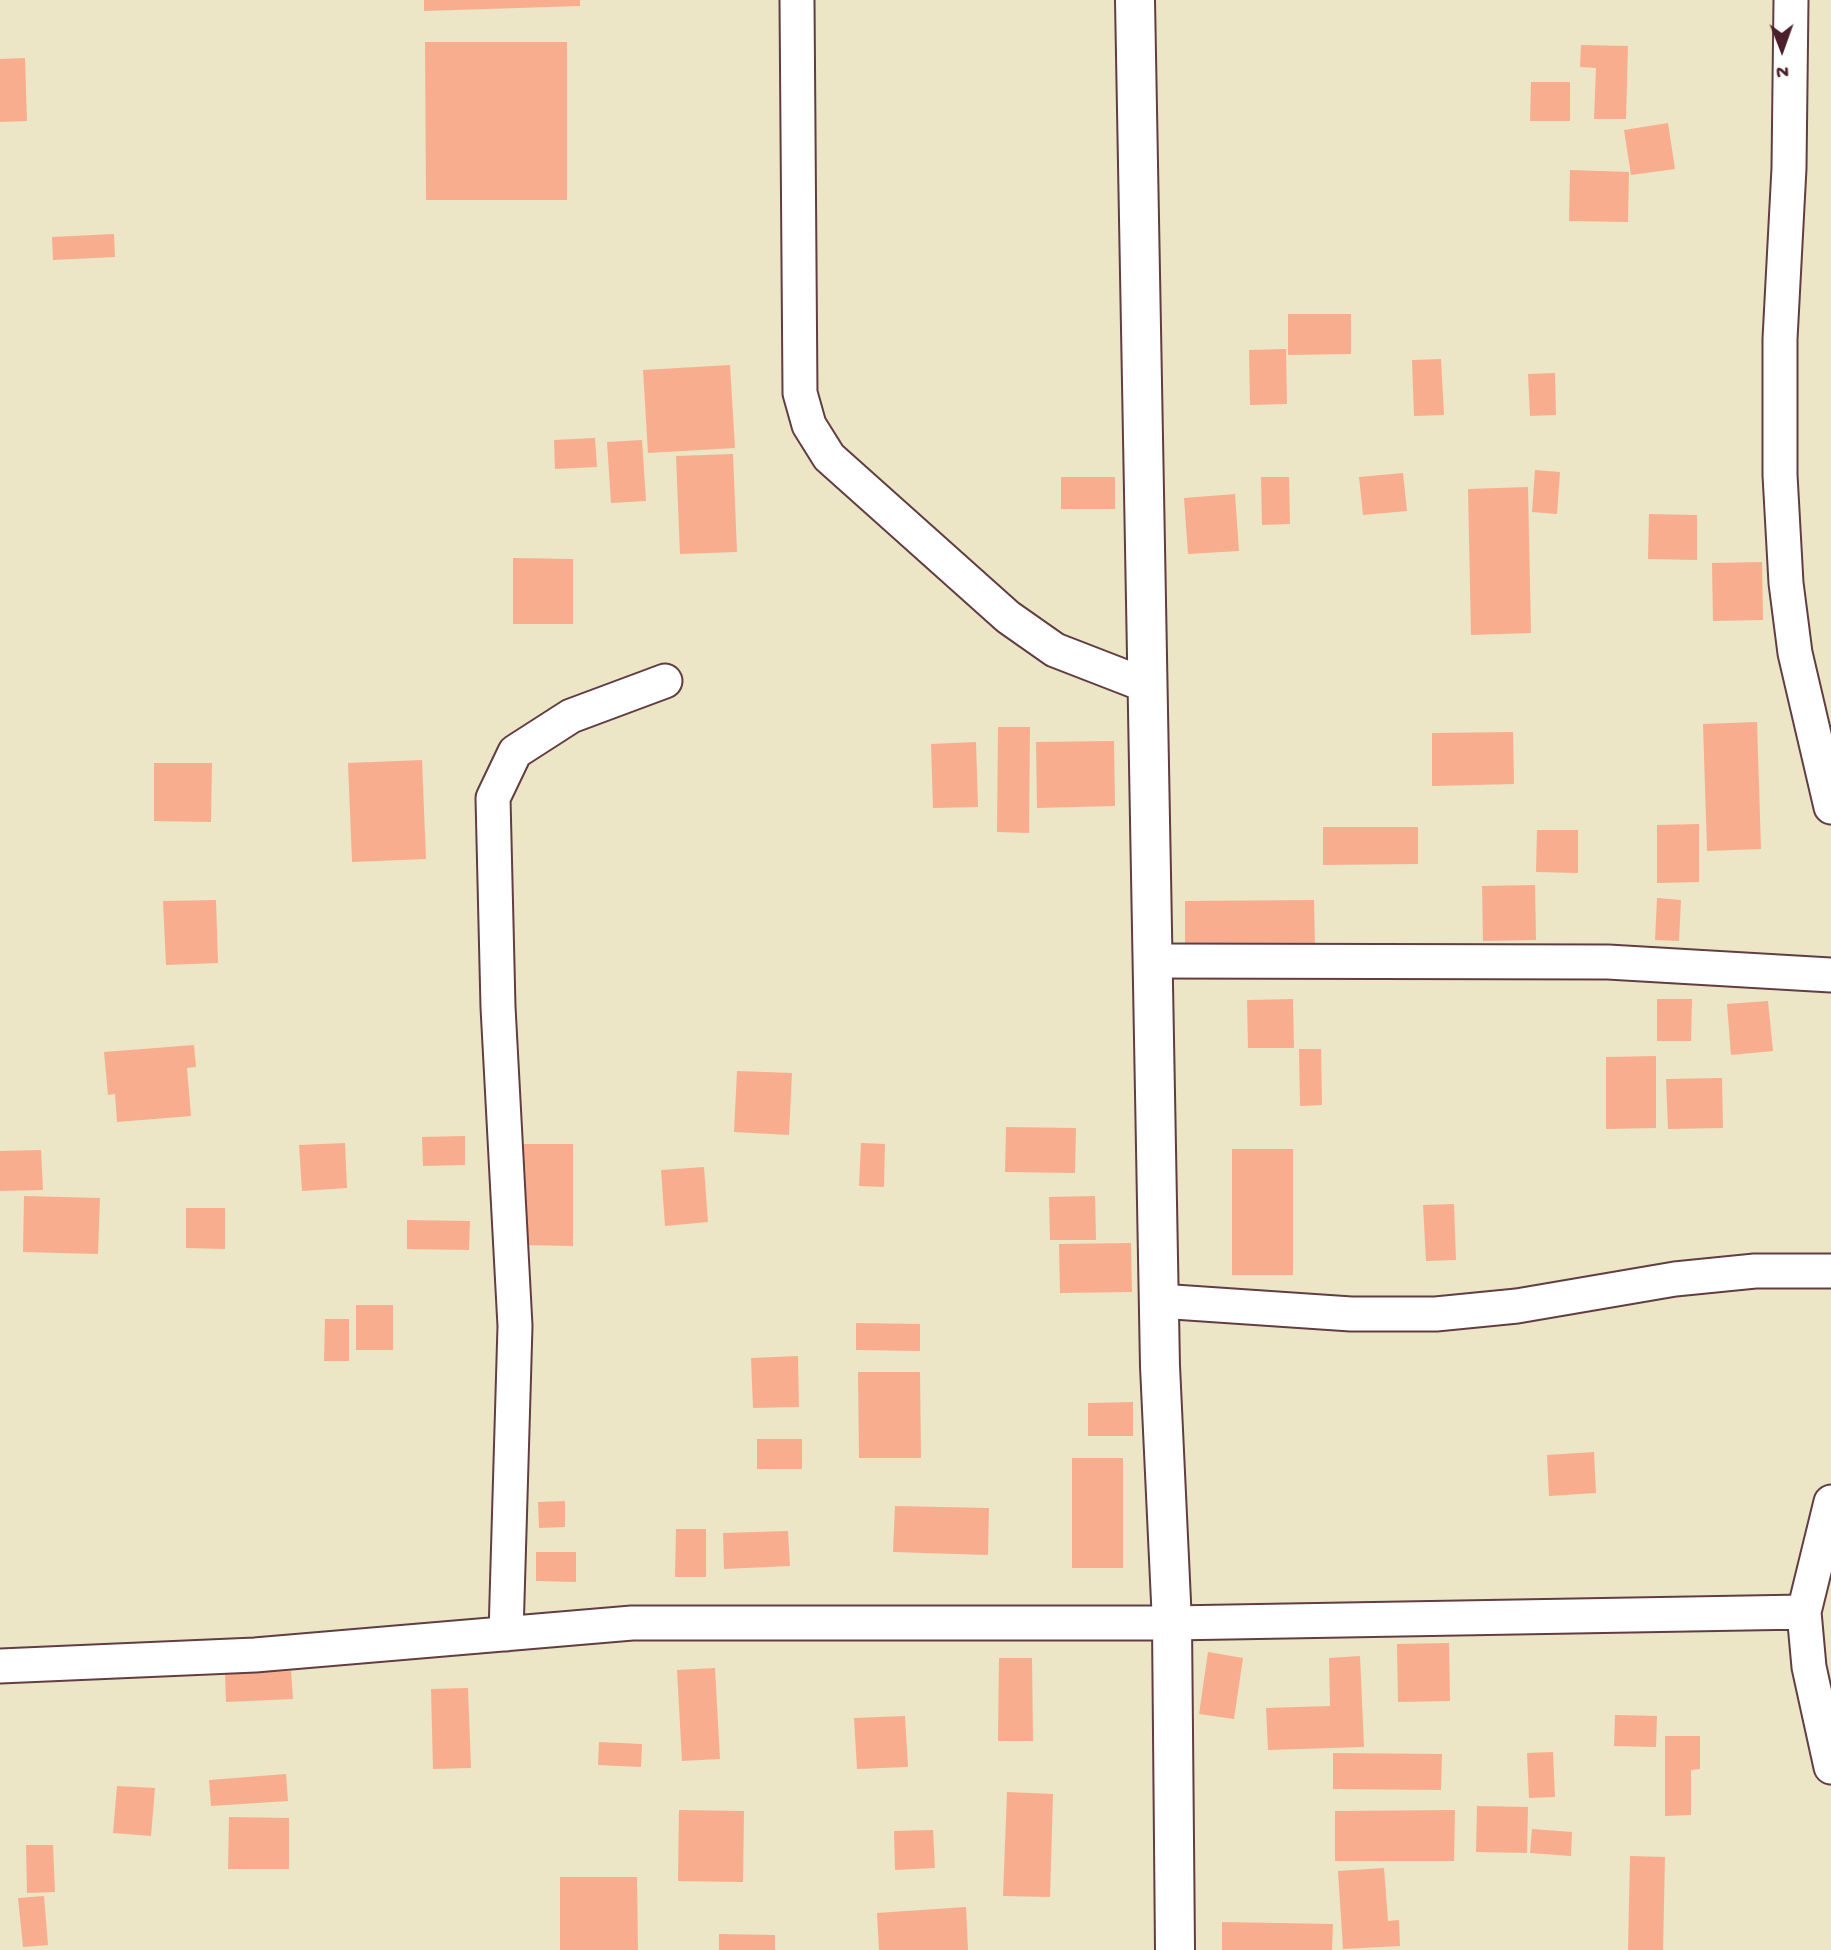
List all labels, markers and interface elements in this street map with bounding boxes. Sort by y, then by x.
north arrow [1747,14,1817,84]
text: N [1776,59,1789,82]

